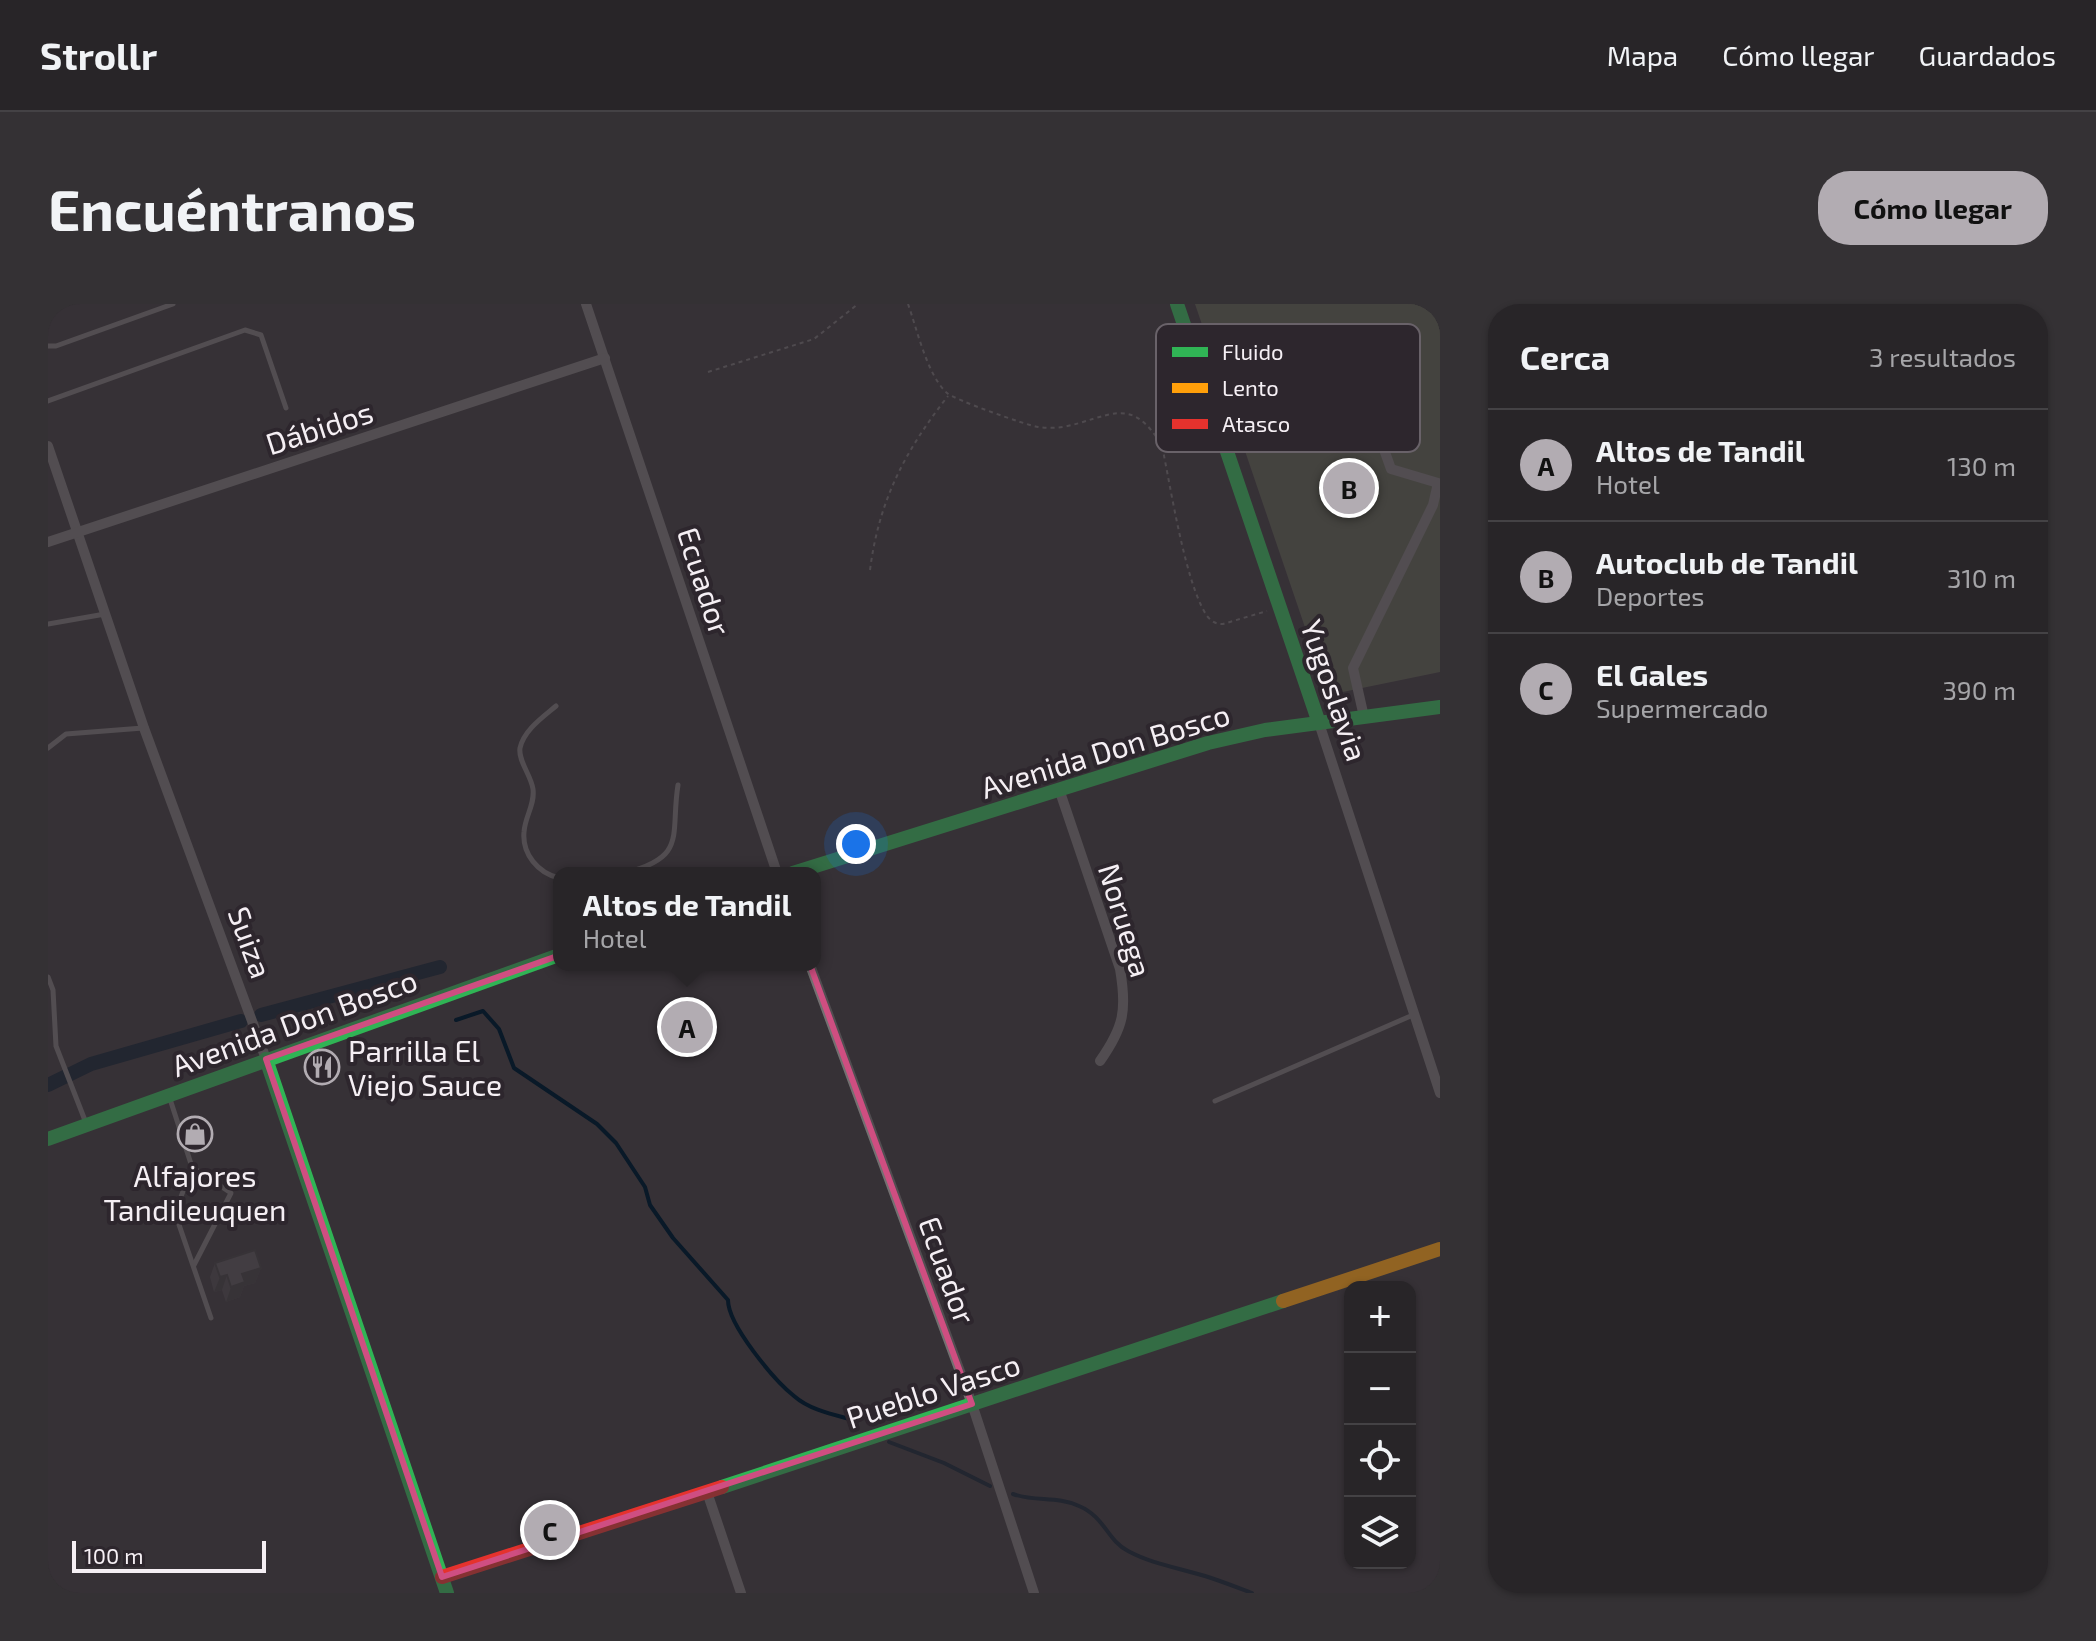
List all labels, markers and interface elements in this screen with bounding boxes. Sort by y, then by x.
text: Strollr [40,32,157,78]
text: Mapa [1607,38,1678,72]
text: Cómo llegar [1722,38,1875,72]
text: Guardados [1919,38,2056,72]
button: Cómo llegar [1818,171,2048,245]
text: Encuéntranos [48,175,416,242]
legend [1156,324,1420,452]
text: Cerca [1520,336,1610,377]
text: Fluido [1222,338,1284,364]
text: 3 resultados [1869,341,2016,372]
text: Lento [1222,374,1279,400]
street label: Dábidos [261,393,377,461]
text: Atasco [1222,410,1290,436]
text: Altos de Tandil [1596,432,1805,468]
text: A [1538,450,1554,481]
text: 130 m [1947,450,2016,481]
pin: B [1323,458,1375,518]
text: Hotel [1596,468,1660,499]
street label: Ecuador [671,523,739,639]
text: Autoclub de Tandil [1596,544,1858,580]
text: B [1538,562,1554,593]
text: 310 m [1947,562,2016,593]
text: Deportes [1596,580,1705,611]
street label: Yugoslavia [1294,615,1376,765]
text: El Gales [1596,656,1708,692]
text: C [1538,674,1554,705]
text: 390 m [1942,674,2016,705]
text: Supermercado [1596,692,1768,723]
street label: Avenida Don Bosco [976,695,1234,805]
your location [836,824,876,864]
street label: Noruega [1092,859,1160,981]
popup [553,867,821,971]
text: Altos de Tandil [583,886,791,922]
street label: Suiza [222,901,280,983]
text: Hotel [583,922,646,953]
street label: Avenida Don Bosco [166,961,422,1083]
pin: A [661,997,713,1057]
place label: Parrilla El Viejo Sauce [348,1032,502,1102]
restaurant icon: Parrilla El Viejo Sauce [303,1048,341,1086]
shop icon: Alfajores Tandileuquen [176,1115,214,1153]
place label: Alfajores Tandileuquen [104,1157,287,1227]
street label: Ecuador [912,1212,984,1328]
map controls [1344,1281,1416,1569]
button: + [1344,1281,1416,1353]
street label: Pueblo Vasco [842,1345,1024,1435]
button: − [1344,1353,1416,1425]
button: locate [1344,1425,1416,1497]
button: layers [1344,1497,1416,1569]
pin: C [524,1500,576,1560]
scale bar [72,1537,266,1573]
text: 100 m [84,1542,143,1568]

